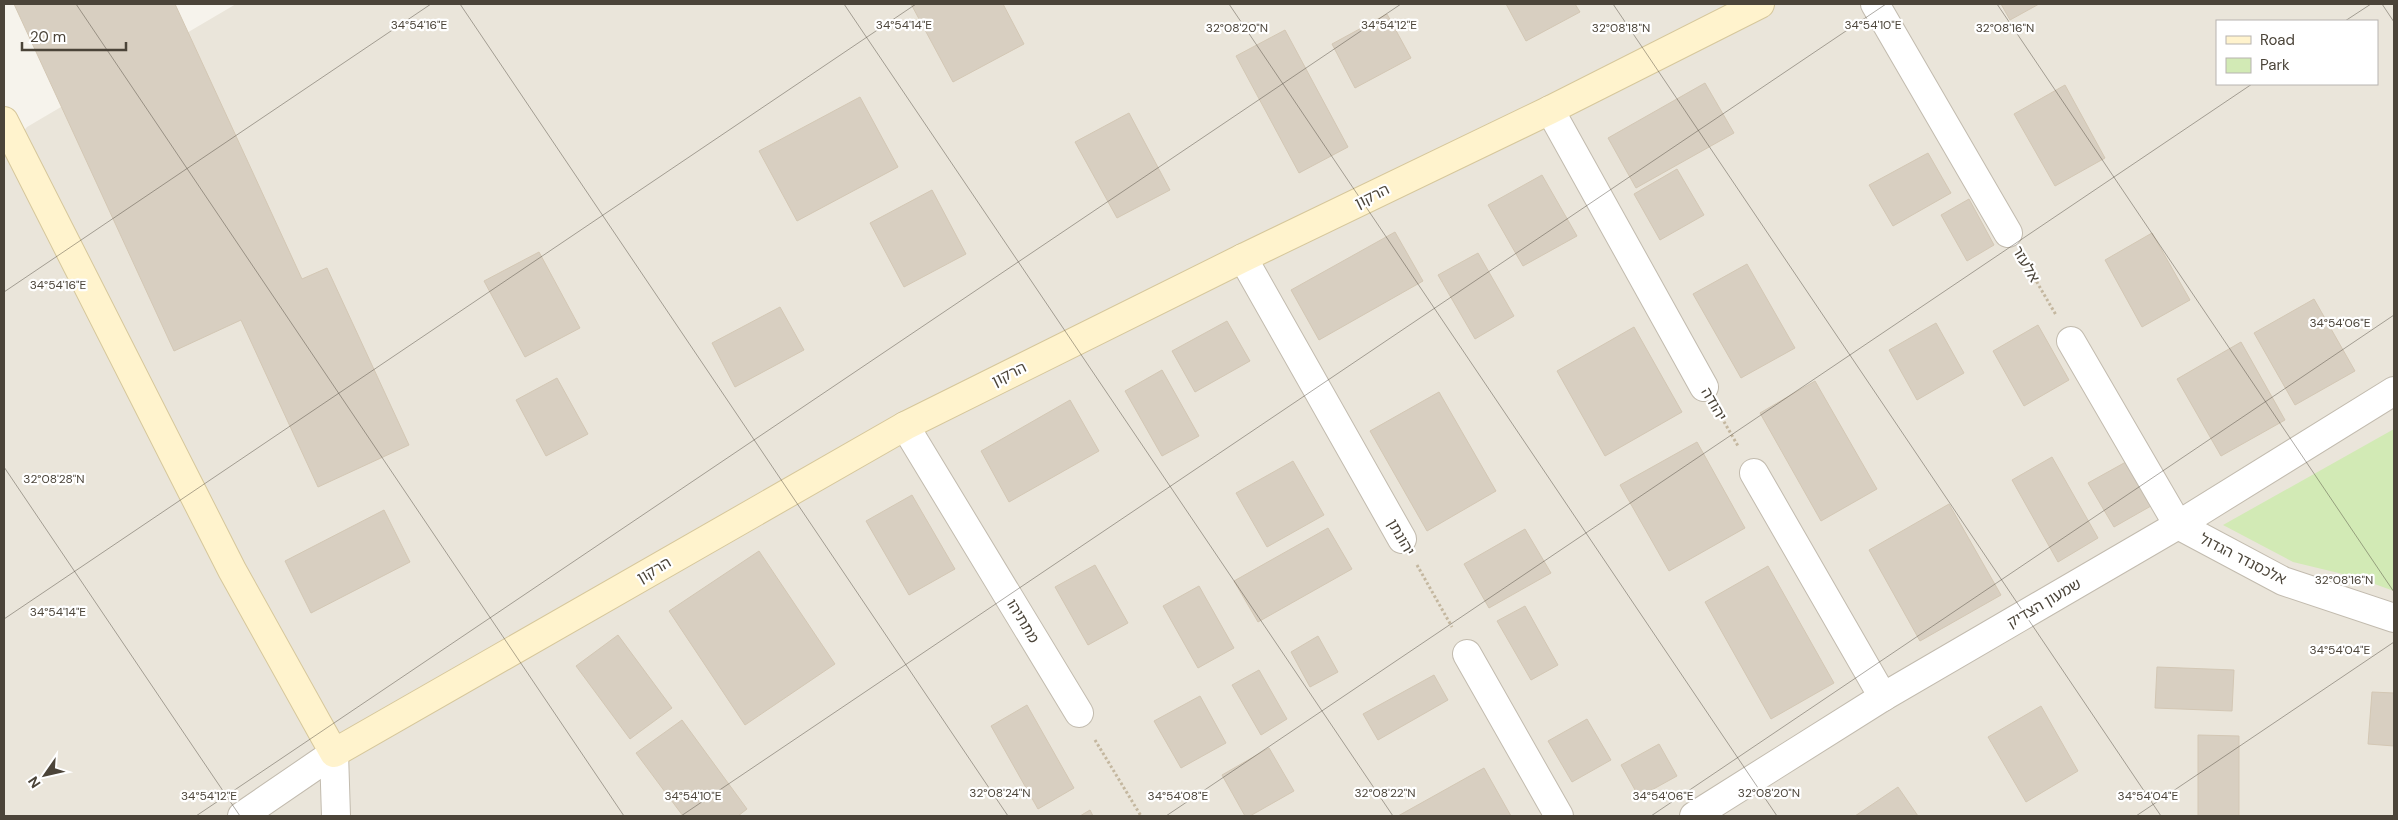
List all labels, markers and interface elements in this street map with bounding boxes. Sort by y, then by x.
text: 34°54'16"E [391,17,447,33]
text: 34°54'14"E [876,17,932,33]
text: 34°54'12"E [1361,17,1417,33]
text: 34°54'10"E [1844,17,1902,33]
scale bar [22,20,126,52]
text: 32°08'20"N [1206,20,1268,36]
text: 32°08'18"N [1592,20,1650,36]
text: 32°08'16"N [1976,20,2034,36]
legend [2216,20,2378,85]
text: 20 m [30,27,66,47]
text: Road [2260,30,2295,50]
text: Park [2260,55,2290,75]
street label: הרקון [1351,179,1393,213]
street label: אלעזר [2008,242,2044,286]
text: 34°54'16"E [30,277,86,293]
text: 34°54'06"E [2309,315,2371,331]
street label: הרקון [988,357,1030,391]
street label: יהודה [1697,384,1731,424]
text: 32°08'28"N [23,471,85,487]
street label: יהונתן [1383,515,1419,559]
street label: אלכסנדר הגדול [2196,529,2290,589]
street label: הרקון [633,552,675,588]
text: 32°08'16"N [2315,572,2373,588]
street label: שמעון הצדיק [2003,574,2085,632]
street label: מתתיהו [1002,595,1044,647]
text: 34°54'14"E [30,604,86,620]
text: 34°54'04"E [2310,642,2371,658]
north arrow [20,750,70,800]
text: N [24,773,45,792]
text: 32°08'24"N [969,785,1031,801]
text: 32°08'22"N [1354,785,1416,801]
text: 32°08'20"N [1738,785,1800,801]
text: 34°54'12"E [181,788,237,804]
text: 34°54'10"E [664,788,722,804]
text: 34°54'08"E [1148,788,1209,804]
text: 34°54'06"E [1632,788,1694,804]
text: 34°54'04"E [2118,788,2179,804]

